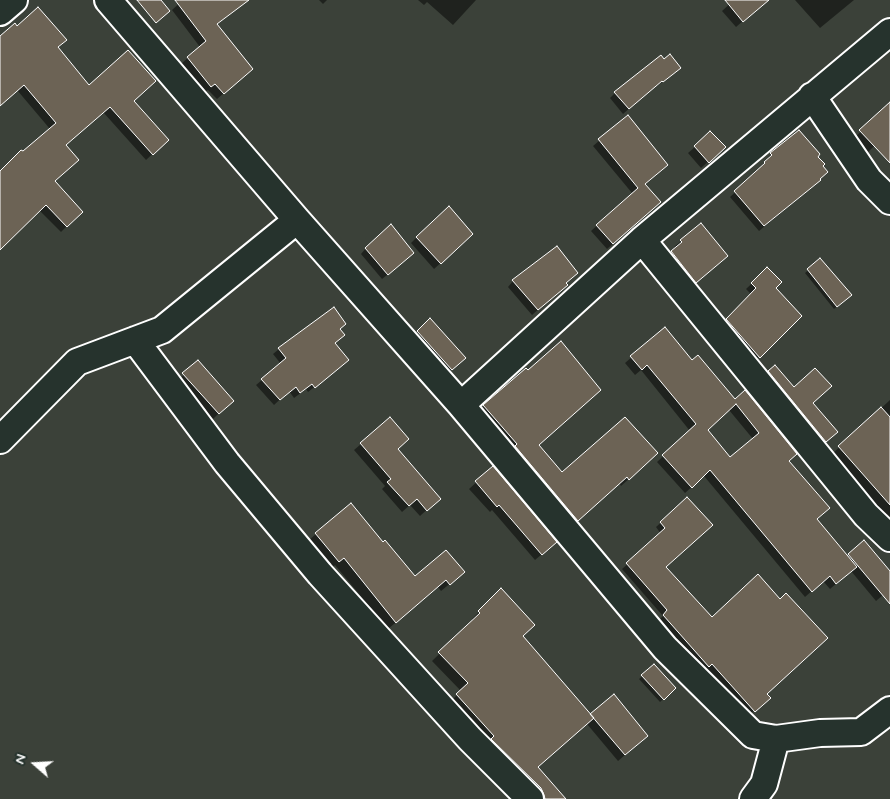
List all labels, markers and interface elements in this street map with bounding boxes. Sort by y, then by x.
north arrow [10,739,60,789]
text: N [11,752,31,766]

